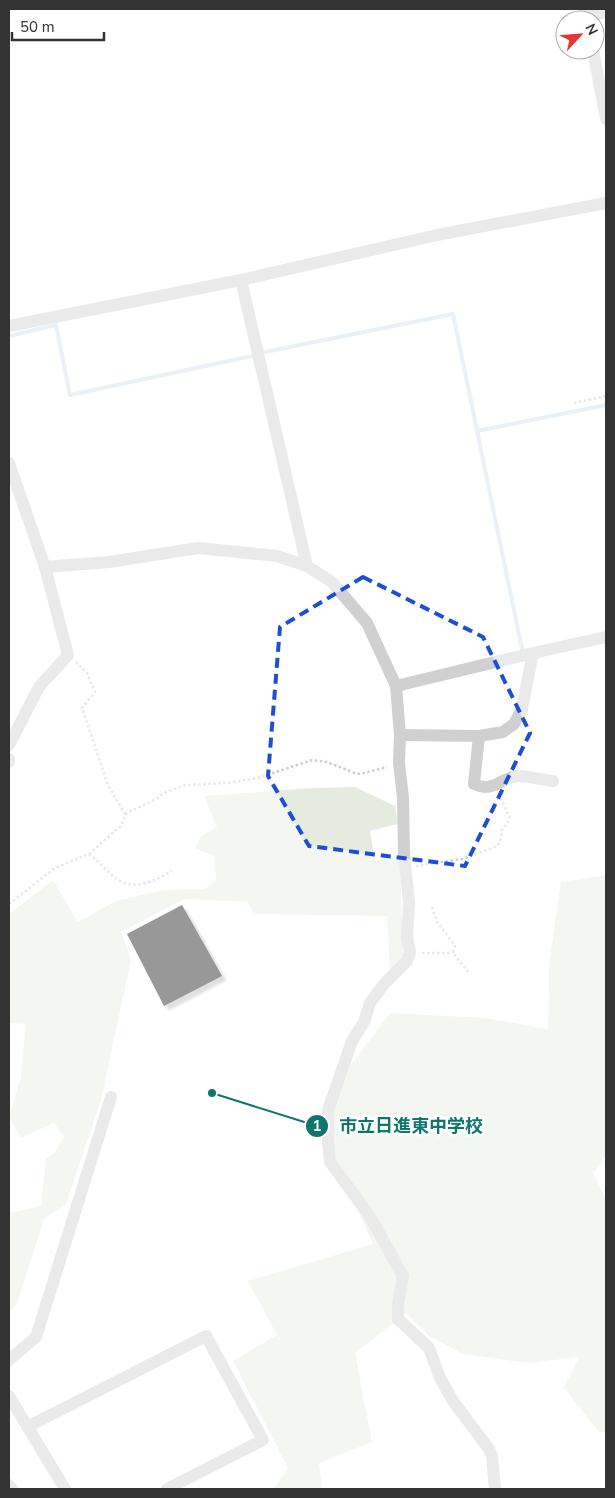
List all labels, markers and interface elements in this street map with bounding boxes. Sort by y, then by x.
scale bar [12,10,105,42]
north arrow [555,10,605,60]
text: 50 m [20,17,55,37]
text: N [580,21,602,38]
callout: 市立日進東中学校 [304,1109,493,1142]
text: 市立日進東中学校 [339,1114,483,1138]
text: 1 [312,1116,322,1136]

